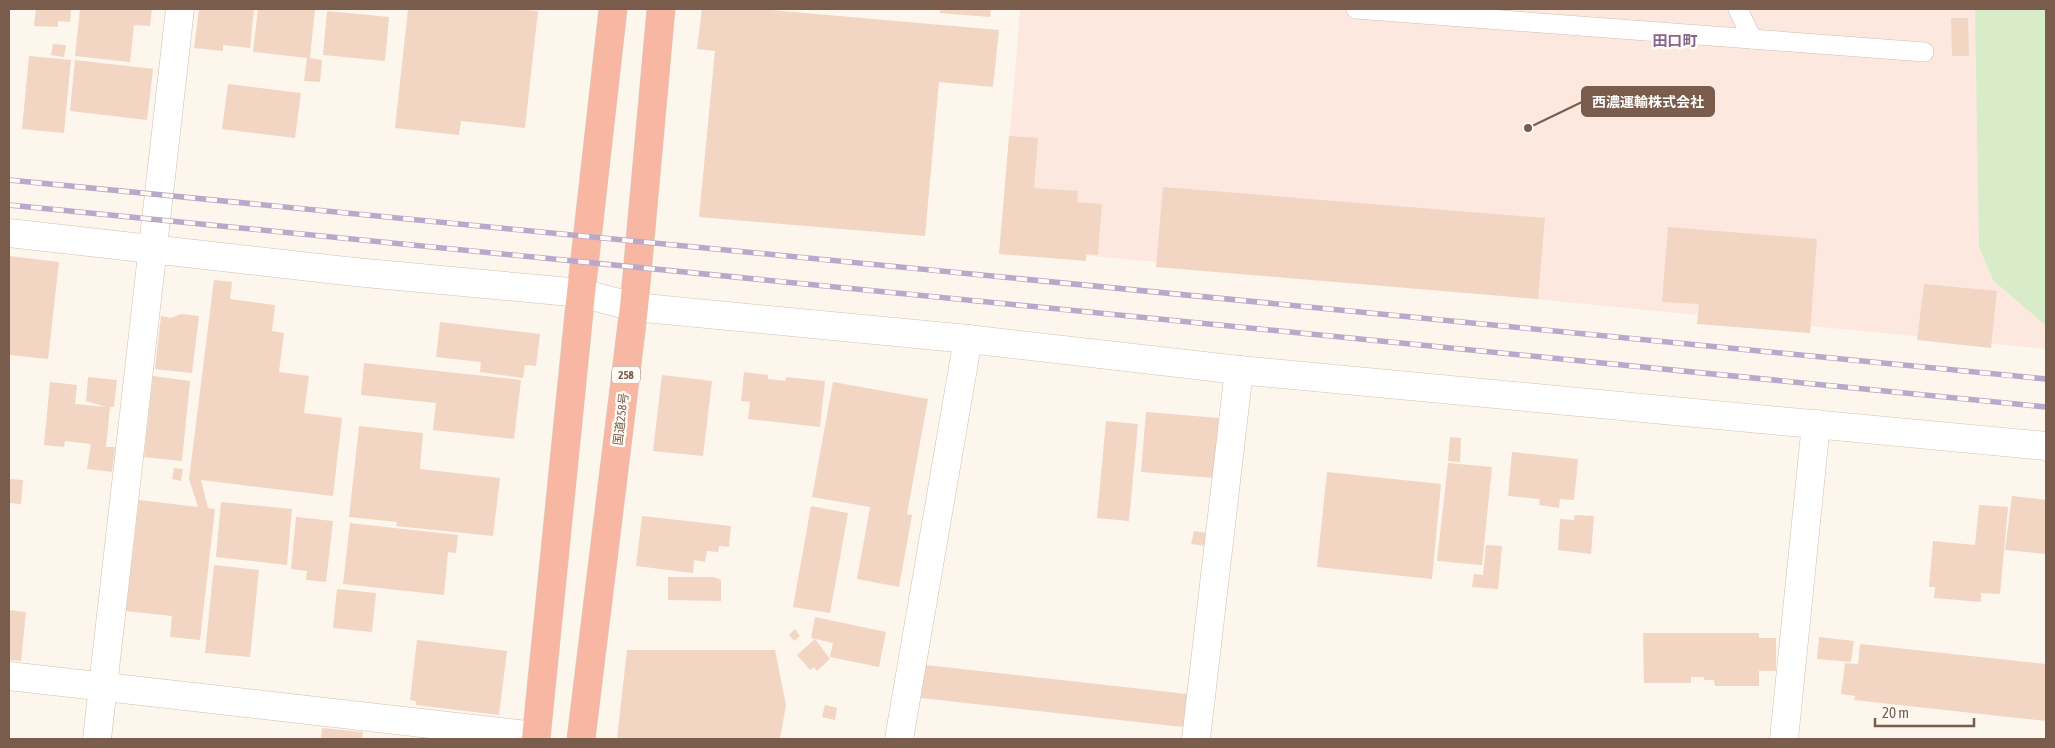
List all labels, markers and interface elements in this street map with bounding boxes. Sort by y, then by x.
district label: 田口町 [1652,32,1698,49]
callout: 西濃運輸株式会社 [1582,87,1714,116]
text: 西濃運輸株式会社 [1592,94,1704,110]
road number: 258 [612,366,640,384]
street label: 国道258号 [611,392,631,446]
scale bar [1875,696,1974,728]
text: 20 m [1882,704,1909,721]

